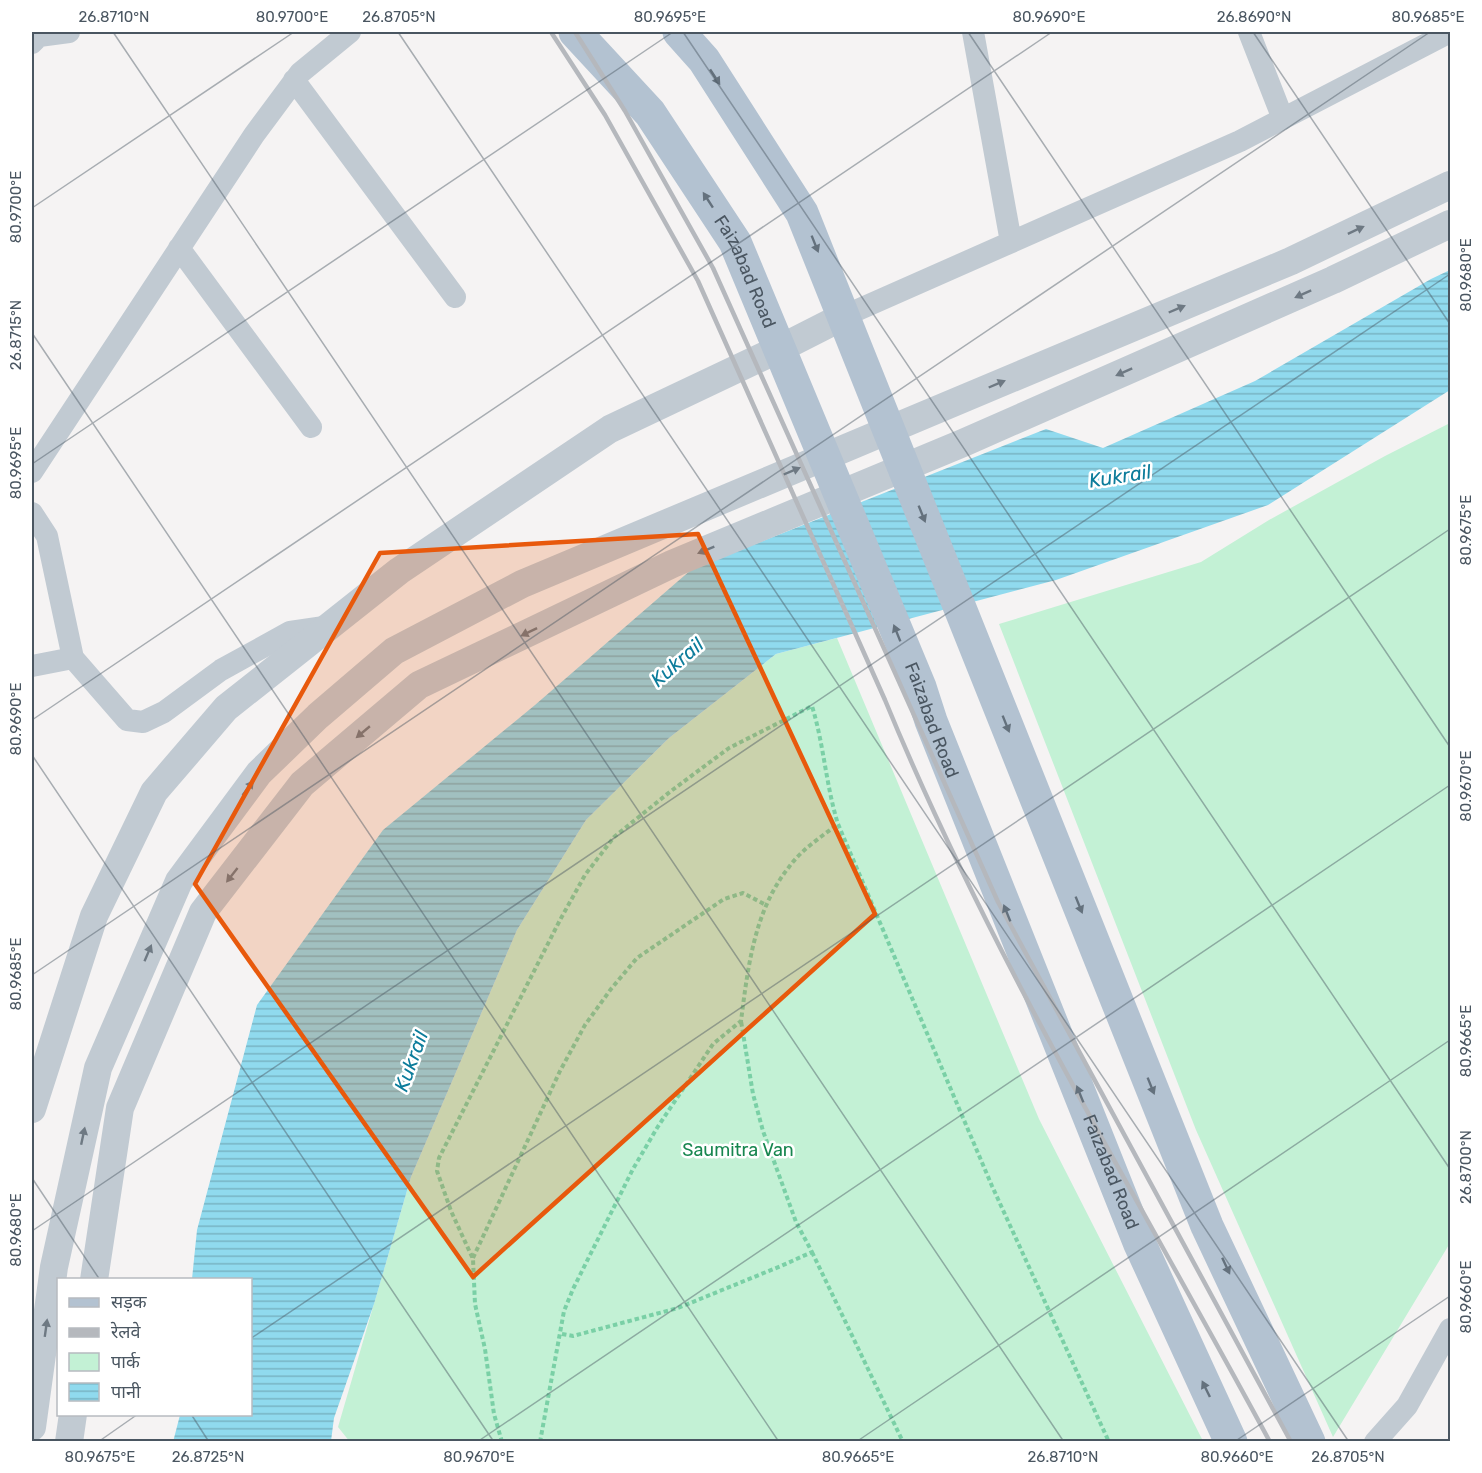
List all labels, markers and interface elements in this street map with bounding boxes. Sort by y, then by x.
text: 26.8710°N [79,8,149,26]
text: 80.9700°E [256,8,328,26]
text: 26.8705°N [362,8,436,26]
text: 80.9695°E [634,8,706,26]
text: 80.9690°E [1012,8,1086,26]
text: 26.8690°N [1217,8,1291,26]
text: 80.9685°E [1391,8,1465,26]
one-way arrow [710,69,721,85]
text: 80.9700°E [7,171,25,243]
one-way arrow [702,192,713,208]
street label: Faizabad Road [709,211,781,331]
one-way arrow [1347,226,1364,235]
one-way arrow [810,236,820,254]
text: 80.9680°E [1457,238,1475,312]
one-way arrow [1294,289,1311,298]
text: 26.8715°N [7,300,25,370]
one-way arrow [1168,304,1186,313]
one-way arrow [1116,368,1133,377]
one-way arrow [988,379,1006,388]
text: 80.9695°E [7,427,25,499]
water label: Kukrail [1087,459,1154,493]
one-way arrow [784,466,802,476]
text: 80.9675°E [1457,495,1475,565]
one-way arrow [917,506,927,524]
one-way arrow [696,545,714,555]
one-way arrow [892,624,901,642]
one-way arrow [520,628,537,637]
water label: Kukrail [645,632,709,692]
street label: Faizabad Road [900,659,964,781]
text: 80.9690°E [7,682,25,756]
one-way arrow [1002,715,1012,733]
one-way arrow [356,725,371,738]
text: 80.9670°E [1457,750,1475,822]
one-way arrow [242,780,254,795]
one-way arrow [225,867,238,883]
one-way arrow [1075,896,1084,914]
one-way arrow [1002,903,1012,921]
text: 80.9685°E [7,937,25,1011]
one-way arrow [144,944,153,962]
text: 80.9665°E [1457,1005,1475,1077]
water label: Kukrail [389,1026,433,1095]
one-way arrow [1147,1077,1157,1095]
one-way arrow [1075,1084,1085,1102]
street label: Faizabad Road [1078,1111,1144,1233]
one-way arrow [79,1127,89,1146]
text: 26.8700°N [1457,1130,1475,1204]
park label: Saumitra Van [682,1139,794,1161]
text: 80.9680°E [7,1193,25,1267]
one-way arrow [1222,1257,1231,1274]
text: 80.9660°E [1457,1260,1475,1334]
legend [57,1278,252,1416]
text: सड़क [111,1291,148,1313]
one-way arrow [41,1318,50,1337]
text: रेलवे [110,1321,142,1343]
text: पार्क [111,1351,141,1373]
one-way arrow [1201,1380,1210,1397]
text: पानी [111,1381,141,1403]
text: 80.9675°E [65,1448,135,1466]
text: 26.8725°N [172,1448,244,1466]
text: 80.9670°E [443,1448,515,1466]
text: 80.9665°E [822,1448,894,1466]
text: 26.8710°N [1028,1448,1098,1466]
text: 80.9660°E [1200,1448,1274,1466]
text: 26.8705°N [1311,1448,1385,1466]

